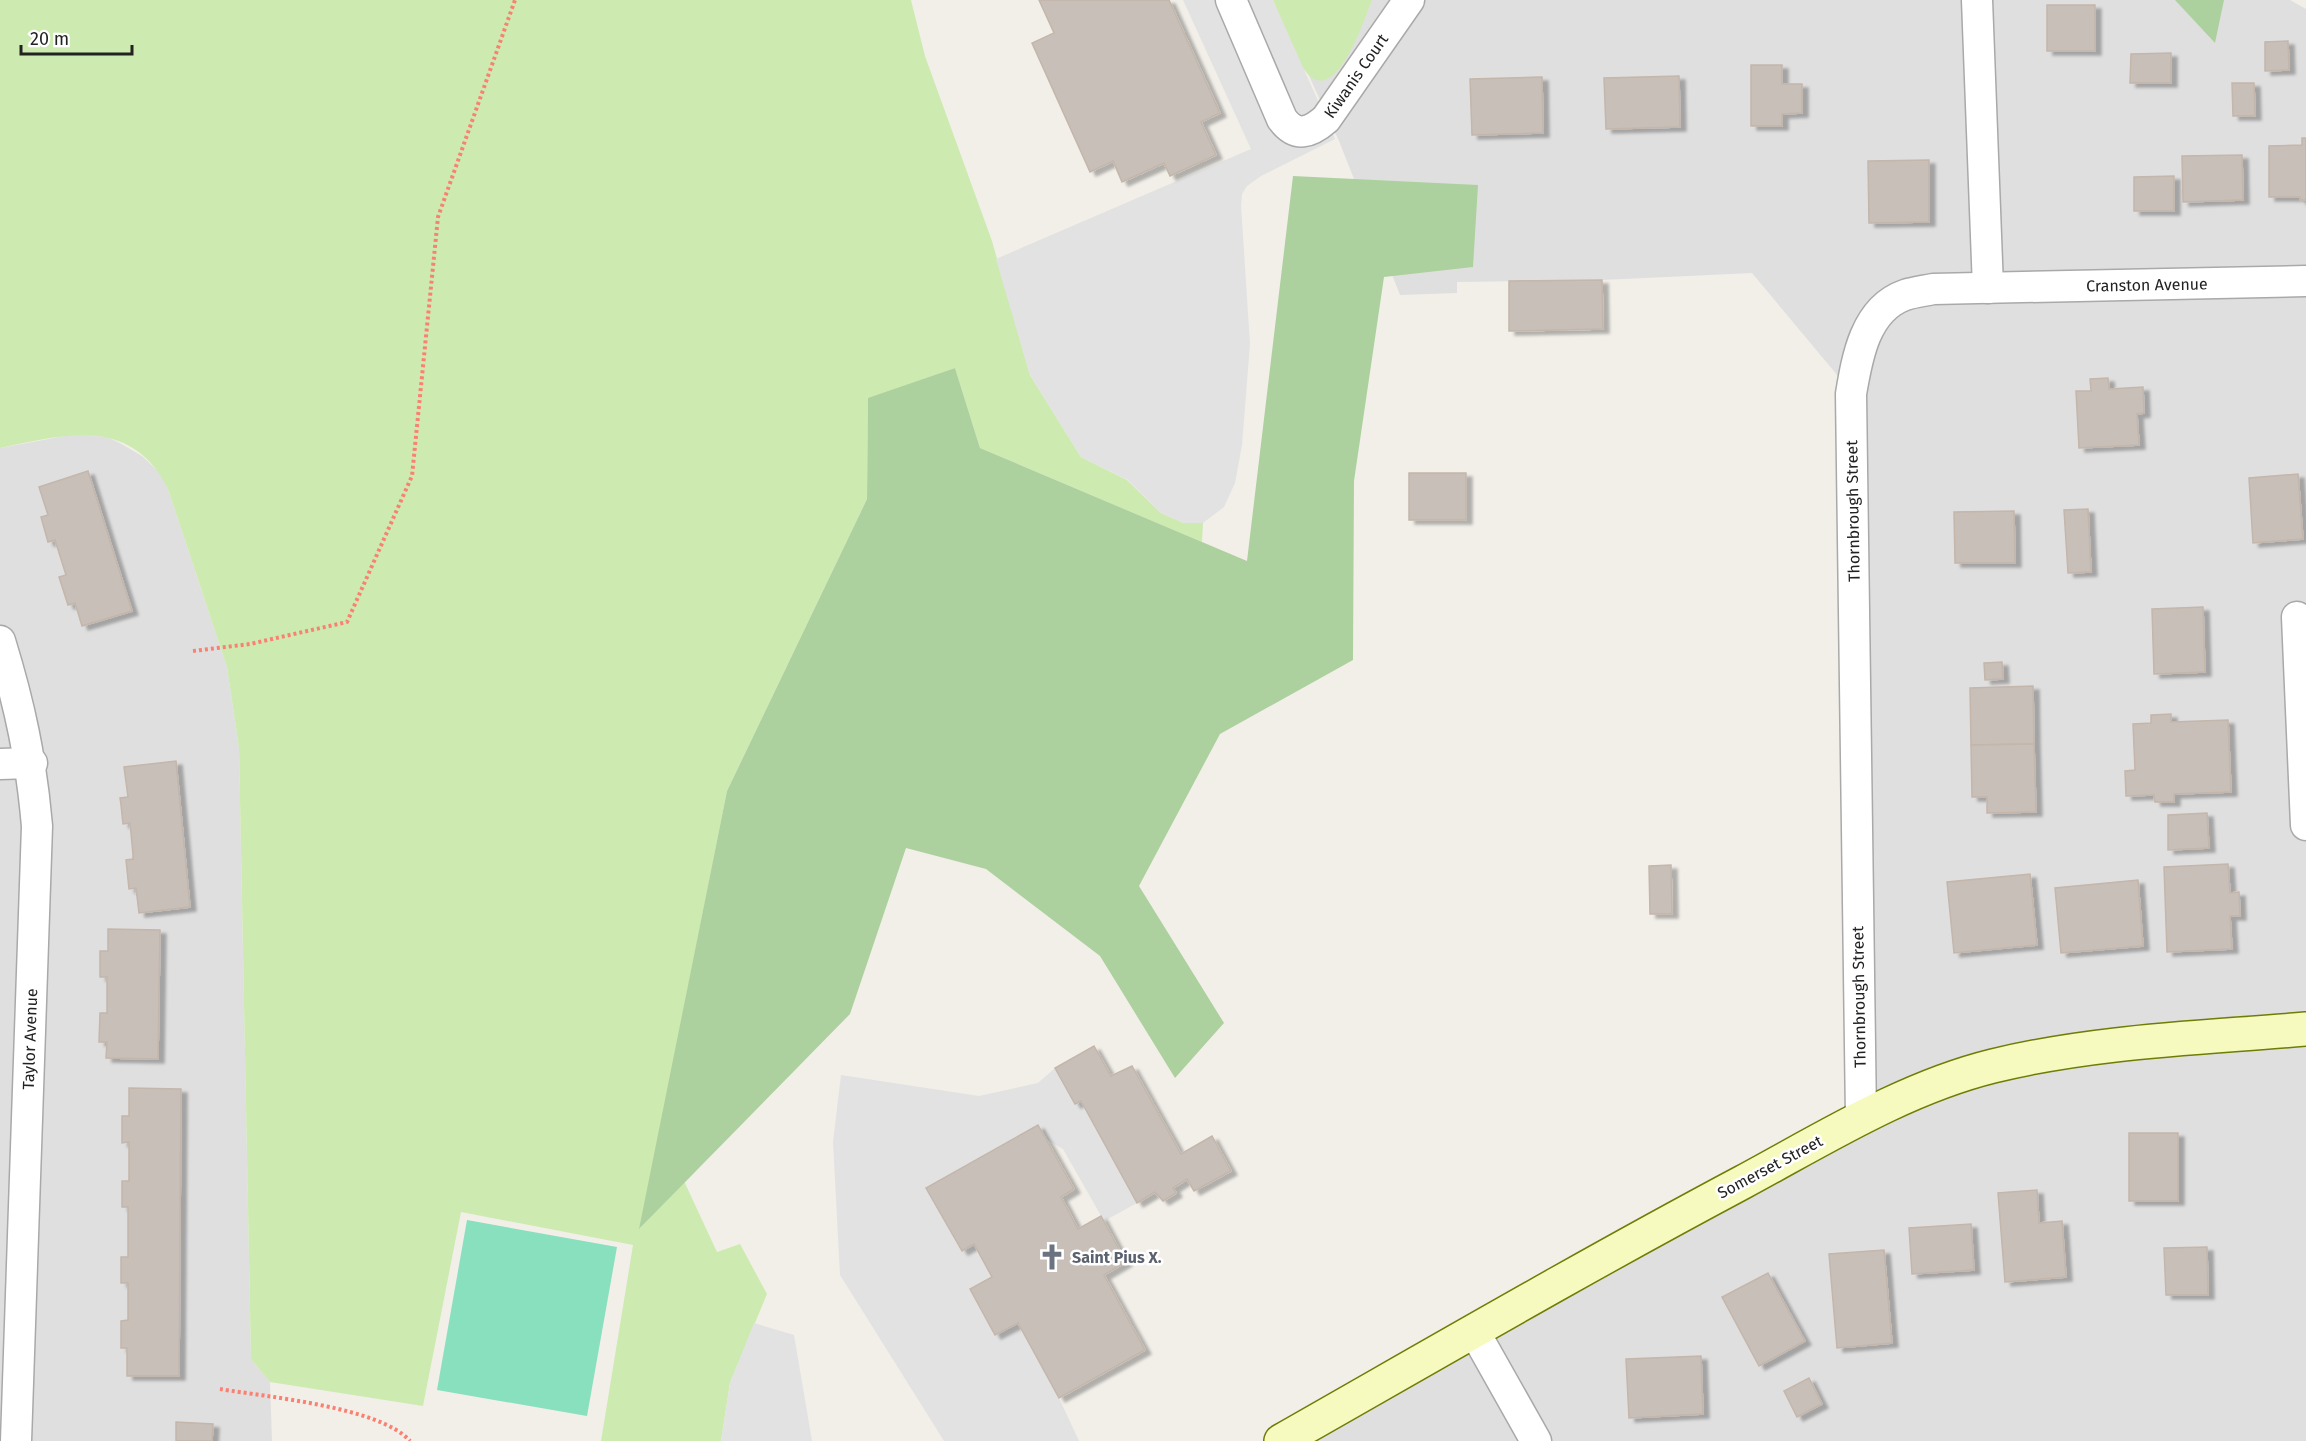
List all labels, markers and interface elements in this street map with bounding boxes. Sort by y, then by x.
scale bar [21,18,132,56]
text: 20 m [30,28,69,50]
street label: Kiwanis Court [1320,30,1392,122]
street label: Cranston Avenue [2086,274,2208,296]
street label: Thornbrough Street [1842,440,1864,582]
street label: Thornbrough Street [1848,926,1870,1068]
street label: Taylor Avenue [19,988,41,1090]
street label: Somerset Street [1714,1131,1826,1203]
church icon: Saint Pius X. [1037,1242,1067,1272]
place label: Saint Pius X. [1072,1248,1162,1267]

